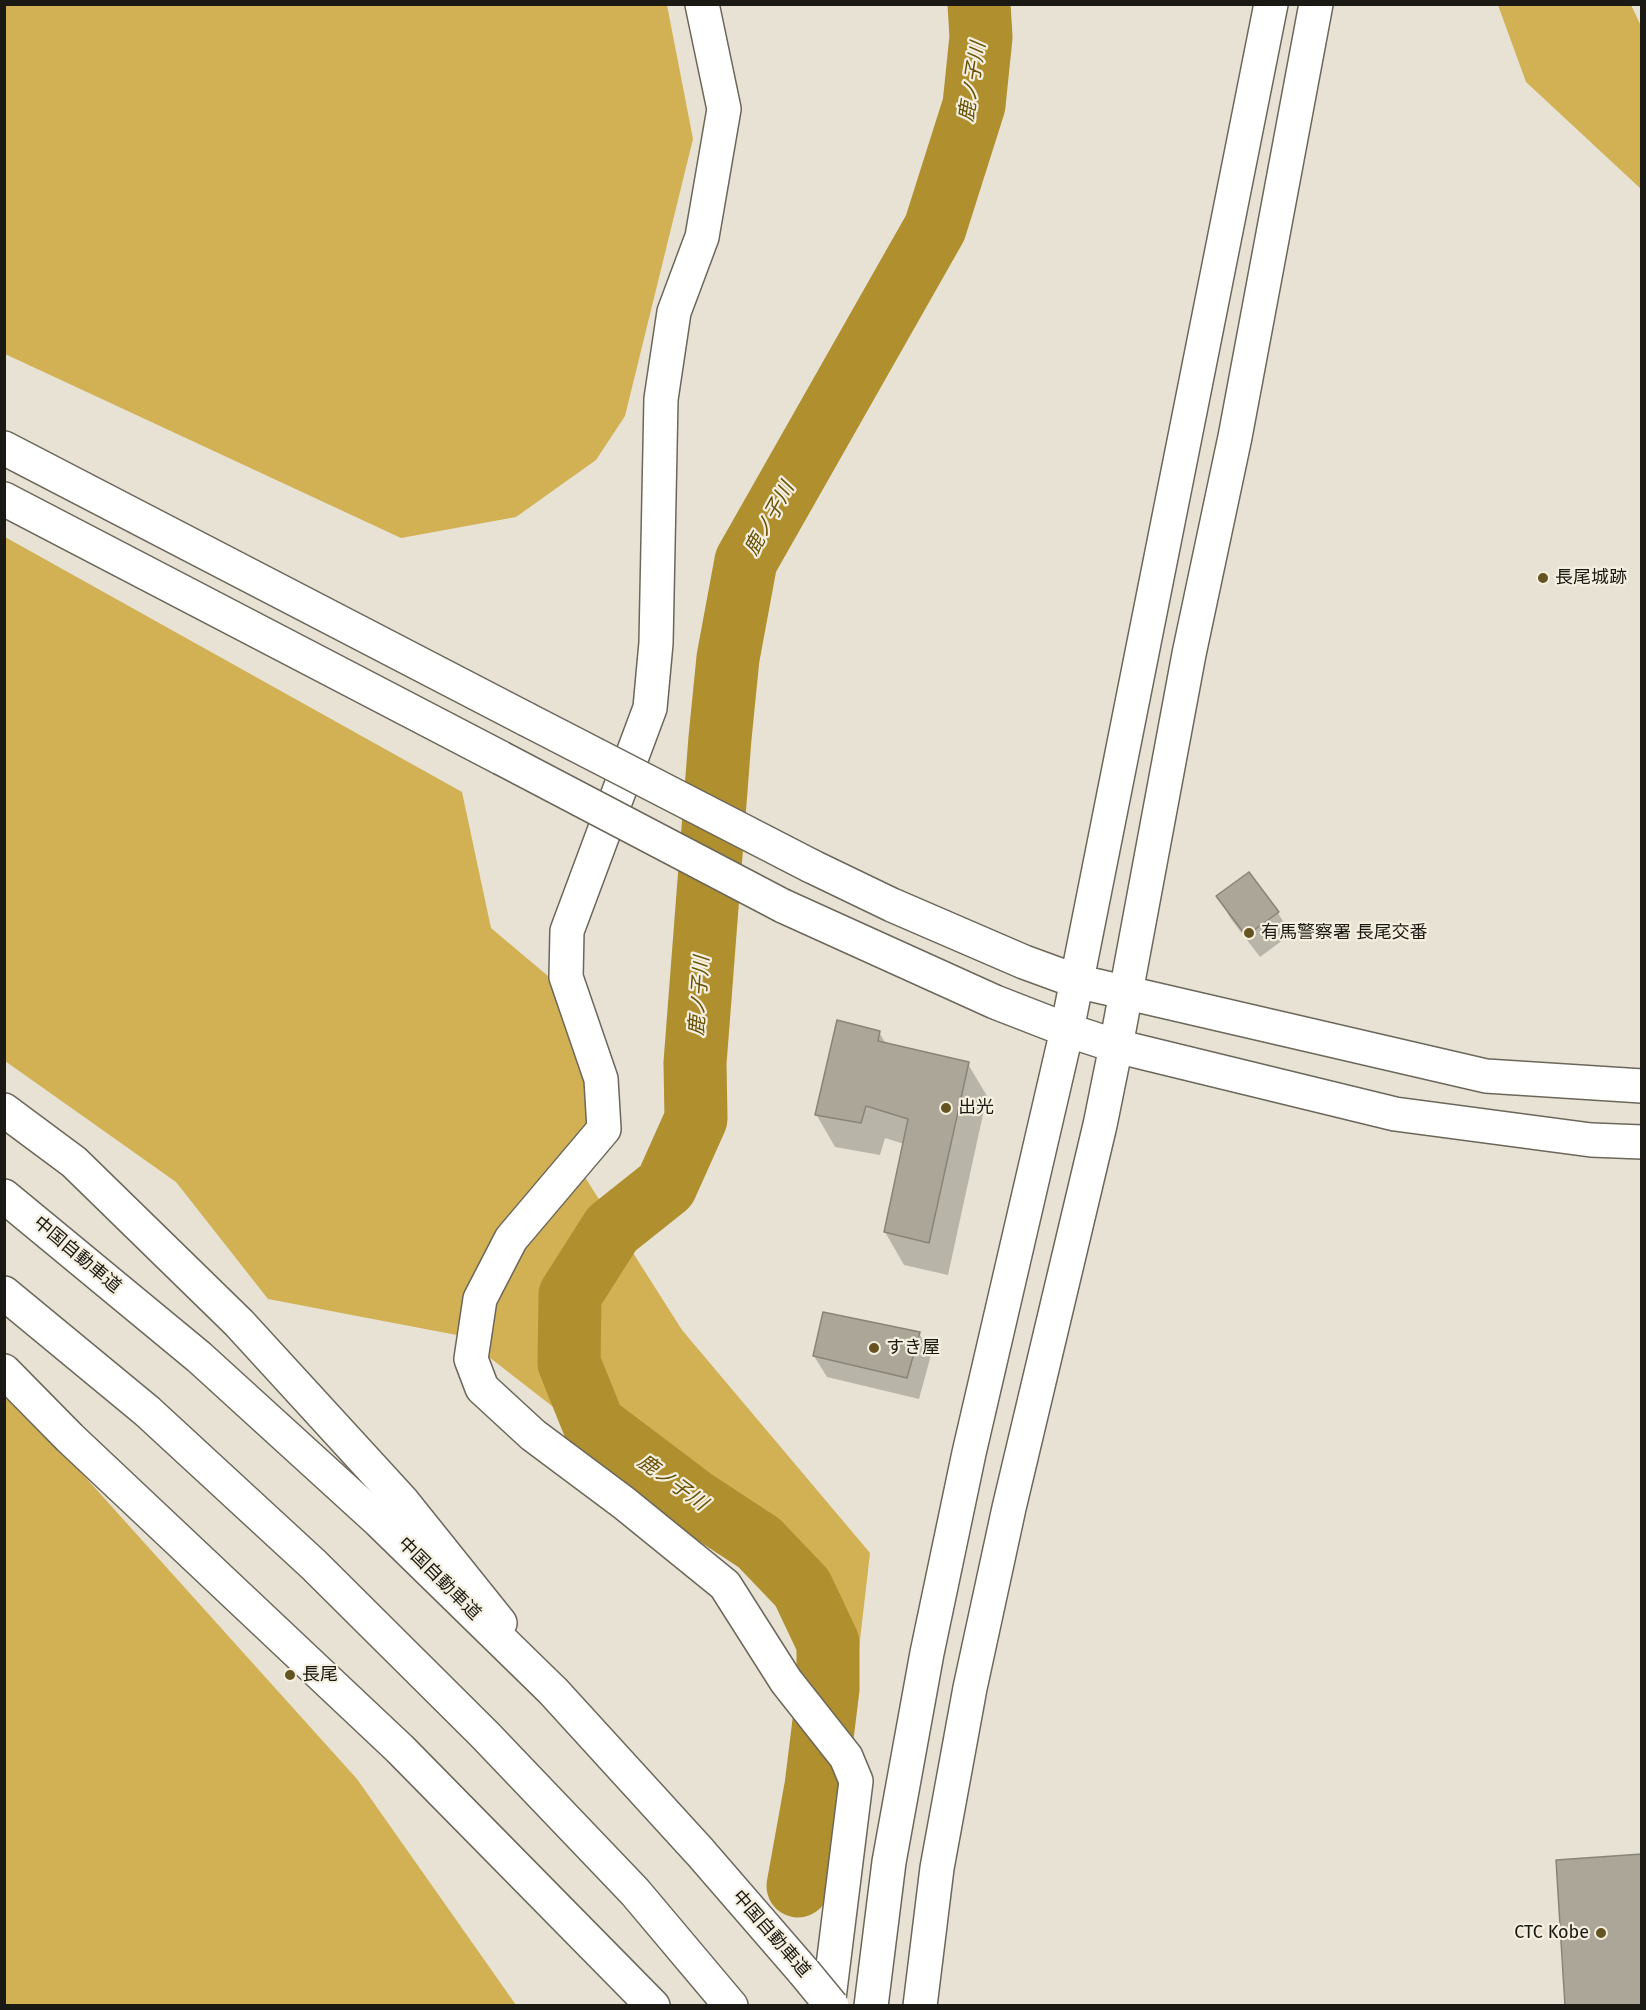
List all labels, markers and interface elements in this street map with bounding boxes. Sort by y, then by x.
water label: 鹿ノ子川 [955,41,991,123]
water label: 鹿ノ子川 [740,478,800,560]
place label: 長尾城跡 [1555,567,1627,589]
marker: 長尾城跡 [1536,571,1550,585]
place label: 有馬警察署 長尾交番 [1261,922,1428,944]
marker: 有馬警察署 長尾交番 [1242,926,1256,940]
water label: 鹿ノ子川 [685,955,715,1037]
place label: 出光 [958,1097,994,1119]
marker: 出光 [939,1101,953,1115]
street label: 中国自動車道 [29,1212,125,1298]
place label: すき屋 [886,1337,940,1359]
marker: すき屋 [867,1341,881,1355]
water label: 鹿ノ子川 [633,1450,711,1516]
street label: 中国自動車道 [393,1533,485,1625]
place label: 長尾 [302,1664,338,1686]
marker: 長尾 [283,1668,297,1682]
street label: 中国自動車道 [727,1886,815,1982]
place label: CTC Kobe [1514,1922,1589,1944]
marker: CTC Kobe [1594,1926,1608,1940]

